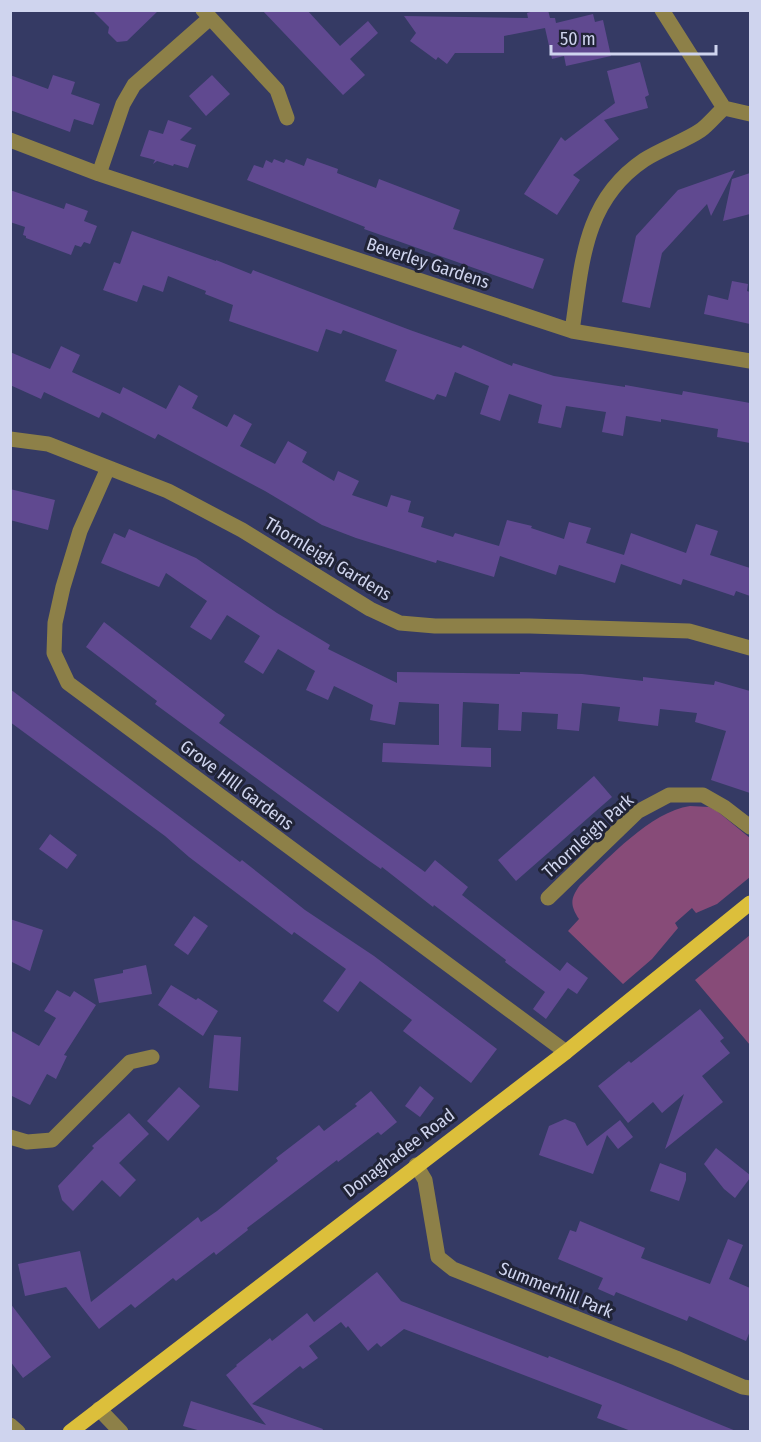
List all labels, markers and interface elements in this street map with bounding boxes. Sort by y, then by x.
scale bar [551,18,716,56]
text: 50 m [560,28,596,50]
street label: Beverley Gardens [364,233,493,293]
street label: Thornleigh Gardens [261,513,396,606]
street label: Grove HIll Gardens [176,735,298,835]
street label: Thornleigh Park [538,789,639,883]
street label: Donaghadee Road [339,1104,459,1202]
street label: Summerhill Park [496,1257,617,1323]

